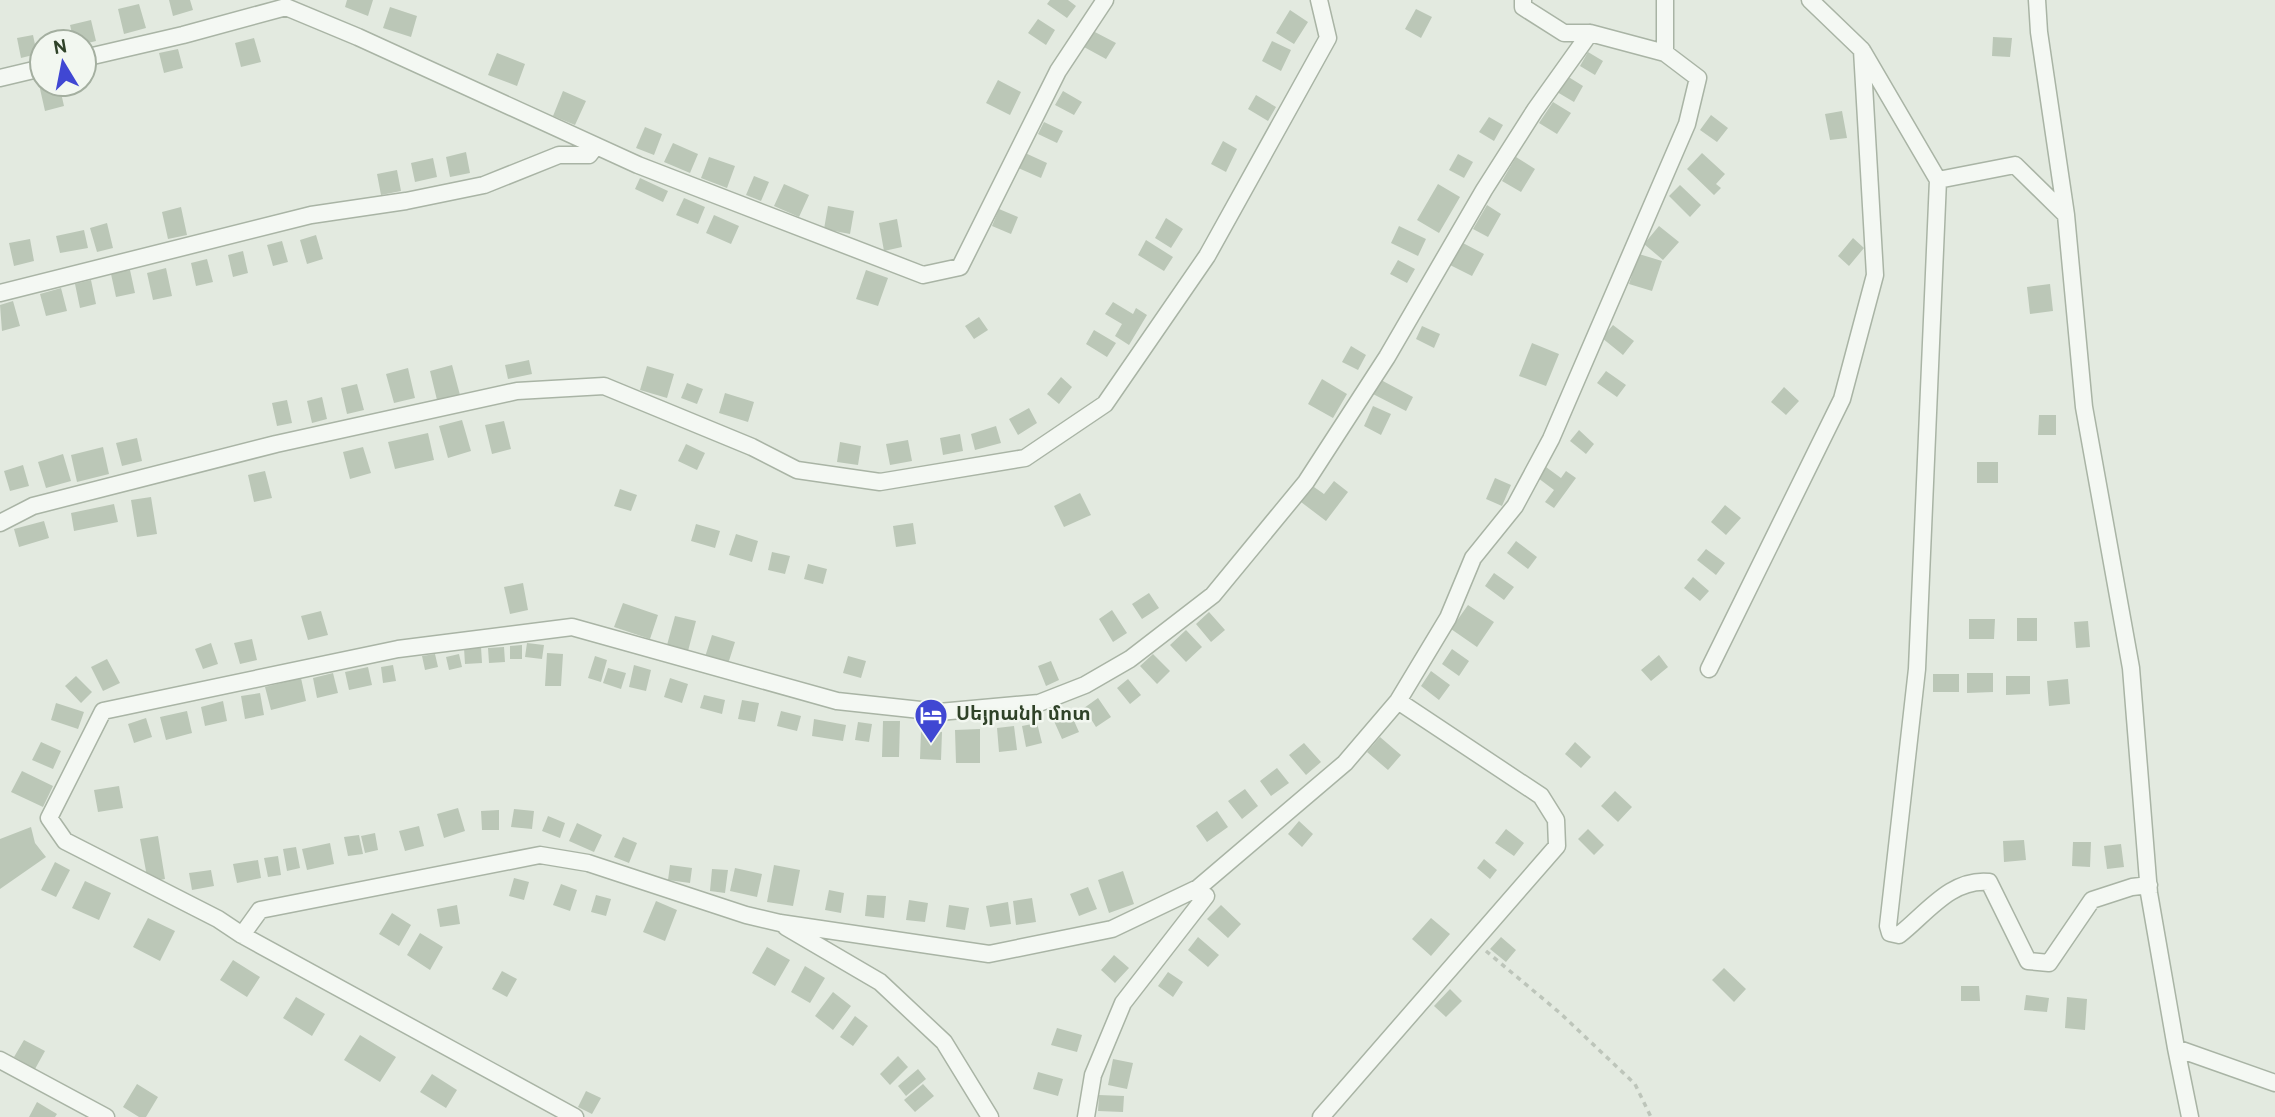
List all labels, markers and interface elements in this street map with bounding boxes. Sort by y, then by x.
north arrow [28,28,98,98]
text: N [52,35,69,61]
hotel icon: Սեյրանի մոտ [912,696,950,745]
place label: Սեյրանի մոտ [956,703,1091,727]

